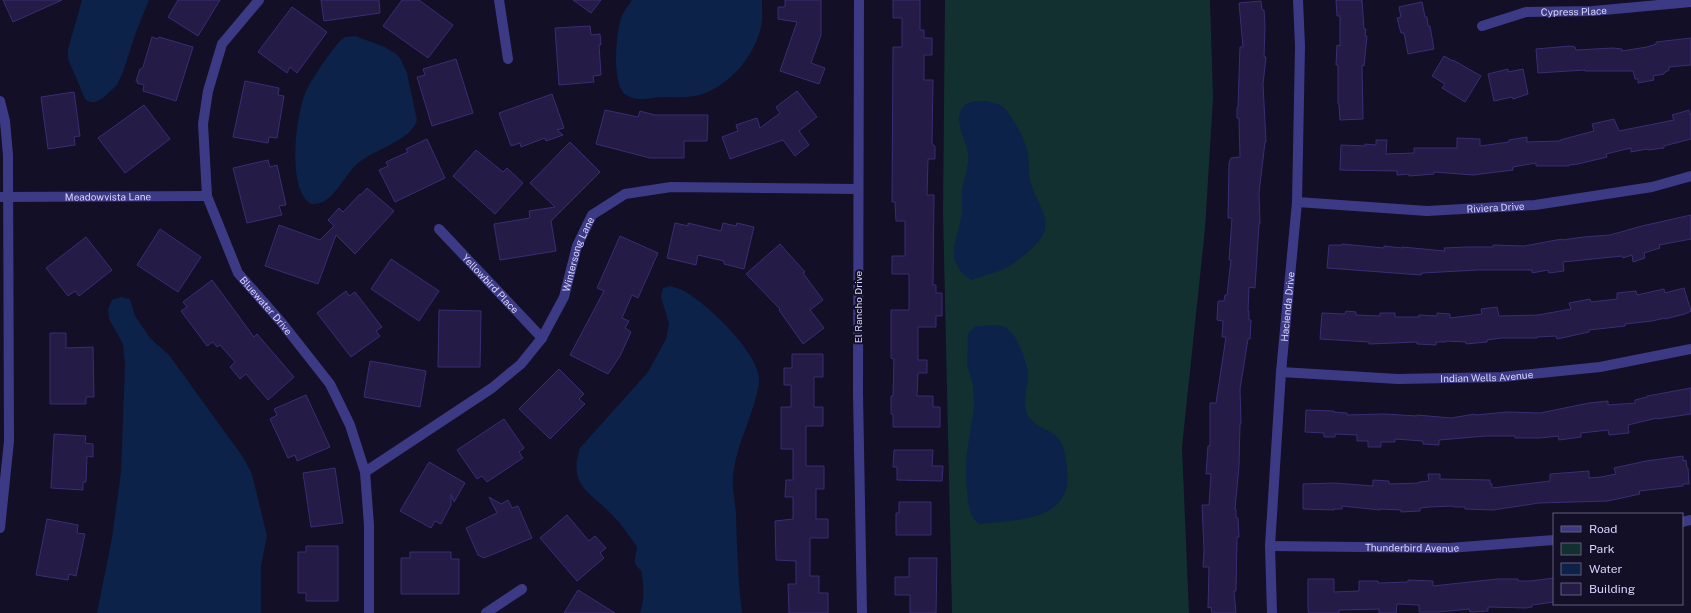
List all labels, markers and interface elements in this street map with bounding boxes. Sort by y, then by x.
street label: Cypress Place [1541,4,1608,18]
street label: Meadowvista Lane [65,190,152,203]
street label: Riviera Drive [1466,200,1525,215]
street label: Wintersong Lane [560,214,596,293]
street label: Yellowbird Place [460,251,522,316]
street label: El Rancho Drive [852,270,864,343]
street label: Hacienda Drive [1278,271,1296,342]
street label: Bluewater Drive [238,274,295,337]
street label: Indian Wells Avenue [1440,368,1534,384]
legend [1553,513,1683,605]
text: Road [1589,522,1617,536]
street label: Thunderbird Avenue [1365,541,1460,554]
text: Park [1589,542,1615,556]
text: Water [1589,562,1623,576]
text: Building [1589,582,1635,596]

